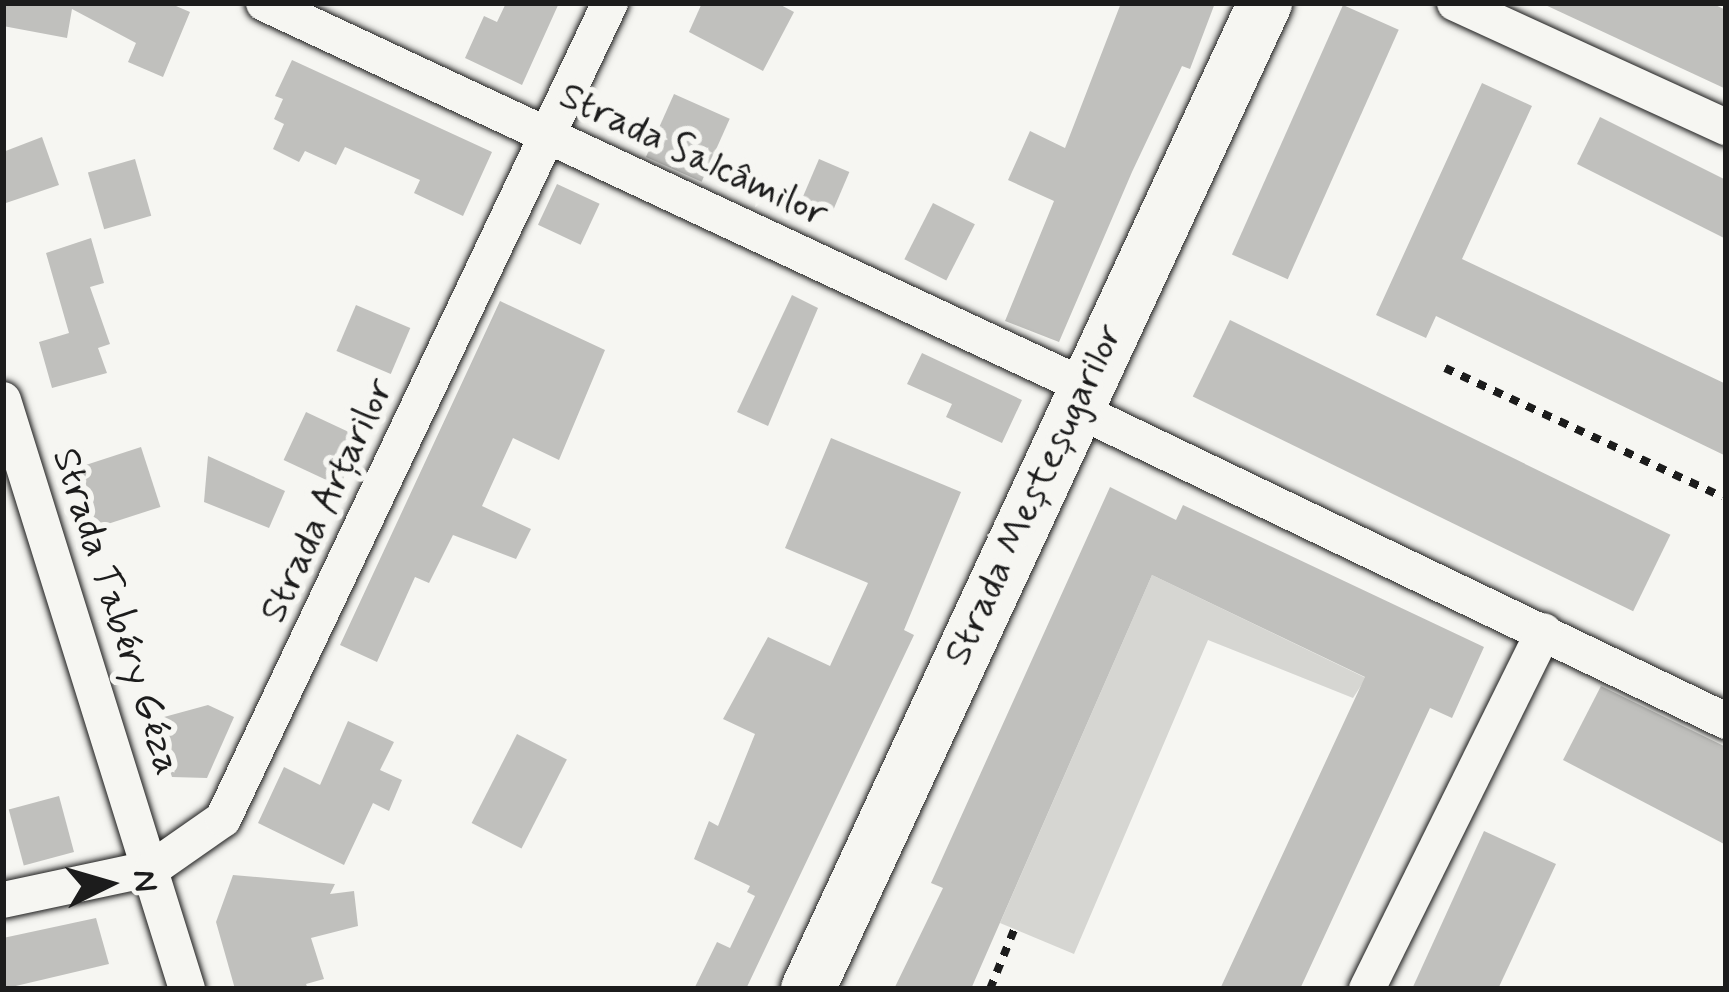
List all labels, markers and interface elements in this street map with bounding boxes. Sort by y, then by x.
street label: Strada Salcâmilor [552,73,834,239]
street label: Strada Meșteșugarilor [935,317,1135,673]
street label: Strada Arțarilor [251,371,405,631]
street label: Strada Tabéry Géza [42,448,188,776]
north arrow [48,824,168,944]
text: N [121,868,167,894]

